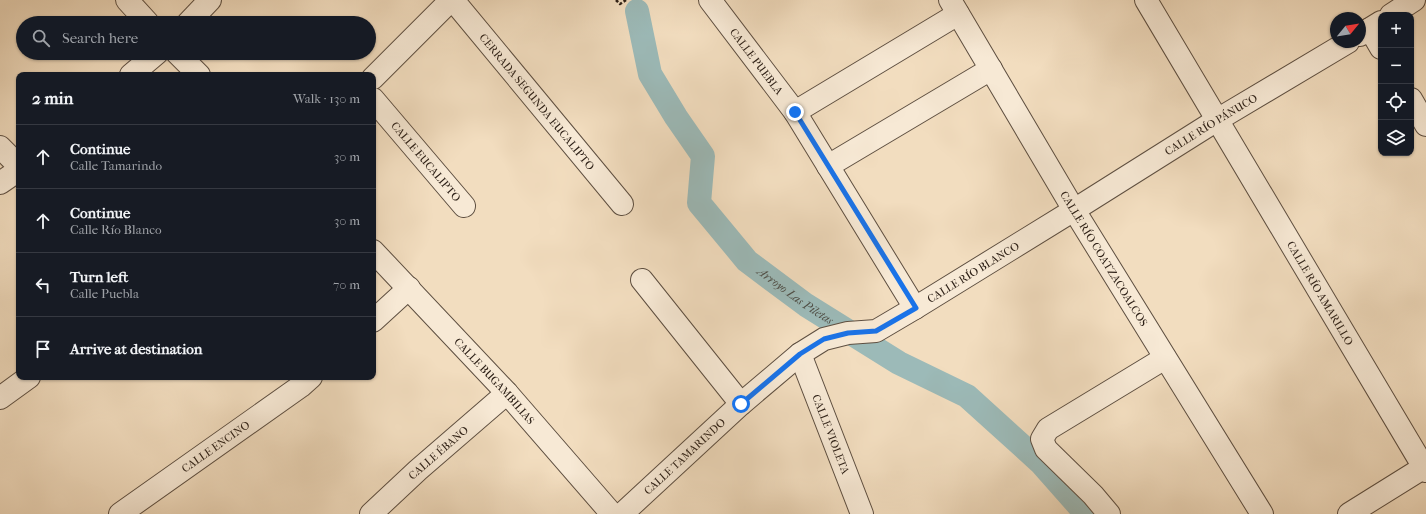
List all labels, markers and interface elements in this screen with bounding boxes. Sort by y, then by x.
north arrow [1330,12,1366,48]
map controls [1378,12,1414,156]
button: + [1378,12,1414,48]
search box [16,16,376,60]
street label: CALLE PUEBLA [727,26,786,98]
icon: search [30,27,52,49]
text: Search here [62,29,138,47]
street label: CERRADA SEGUNDA EUCALIPTO [477,31,597,173]
button: − [1378,48,1414,84]
button: locate [1378,84,1414,120]
text: 2 min [32,88,73,108]
text: Walk · 130 m [293,91,360,106]
street label: CALLE RÍO PÁNUCO [1162,91,1260,158]
route end [786,103,804,121]
street label: CALLE EUCALIPTO [388,119,463,205]
button: layers [1378,120,1414,156]
text: Continue [70,140,130,158]
icon: ahead [32,146,54,168]
text: 30 m [334,149,360,164]
text: Calle Tamarindo [70,158,162,173]
street label: CALLE RÍO COATZACOALCOS [1057,189,1150,329]
text: Continue [70,204,130,222]
icon: ahead [32,210,54,232]
text: 30 m [334,213,360,228]
text: Calle Río Blanco [70,222,162,237]
street label: CALLE RÍO BLANCO [925,239,1022,306]
street label: CALLE RÍO AMARILLO [1284,239,1356,348]
water label: Arroyo Las Piletas [753,263,836,327]
text: Turn left [70,268,128,286]
icon: left [32,274,54,296]
text: 70 m [333,277,360,292]
text: Calle Puebla [70,286,139,301]
street label: CALLE BUGAMBILIAS [451,335,537,427]
icon: arrive [32,338,54,360]
text: Arrive at destination [70,340,202,358]
street label: CALLE VIOLETA [809,393,852,477]
route start [732,395,750,413]
street label: CALLE TAMARINDO [641,416,728,497]
street label: CALLE ENCINO [179,418,253,475]
street label: CALLE ÉBANO [406,423,471,482]

